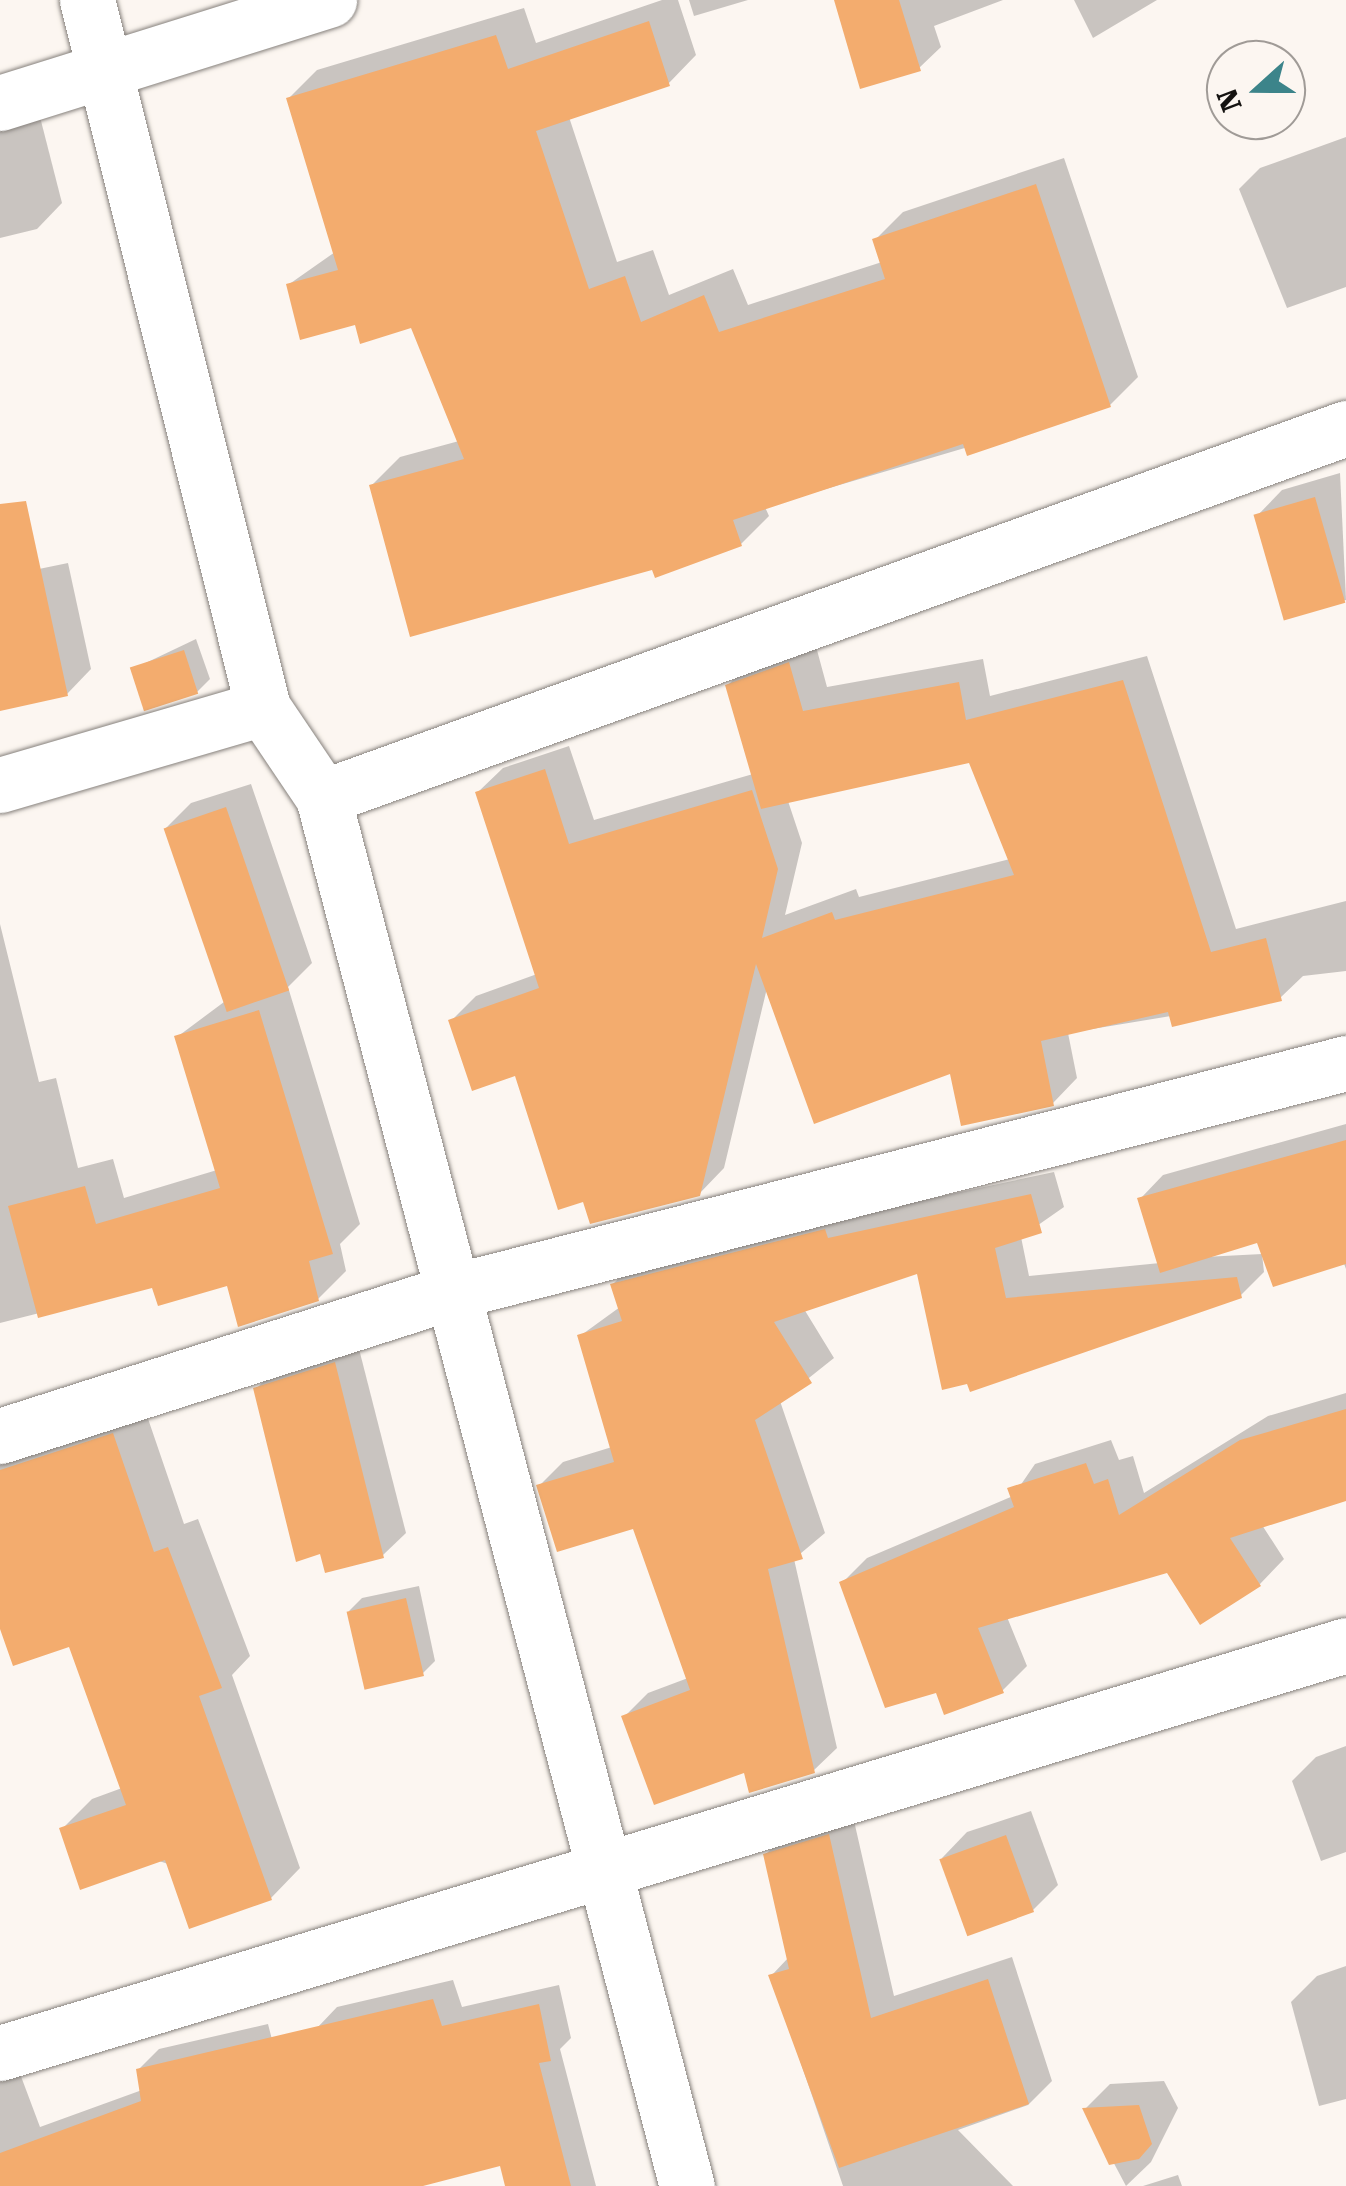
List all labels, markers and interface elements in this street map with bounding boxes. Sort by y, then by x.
north arrow [1206,40,1306,140]
text: N [1210,84,1249,116]

